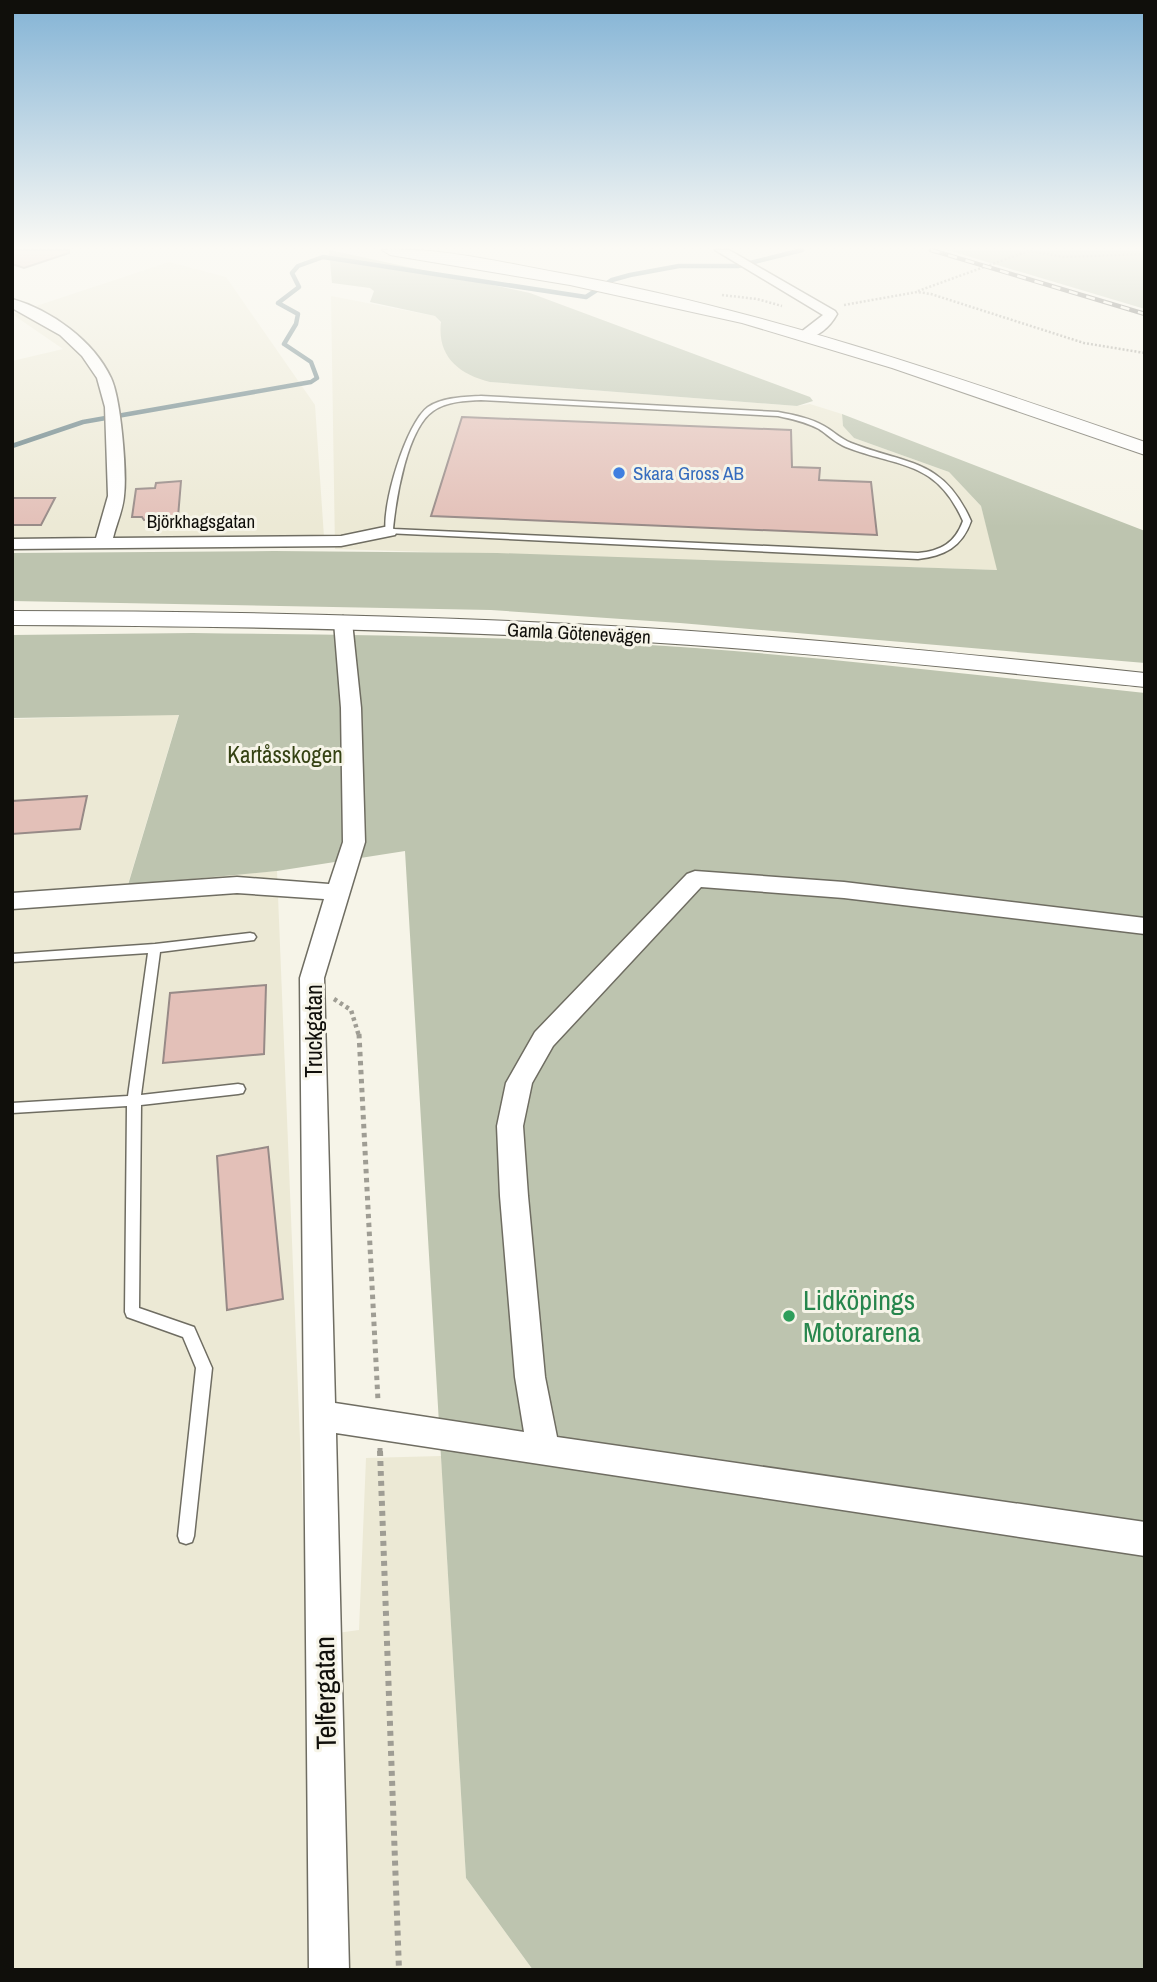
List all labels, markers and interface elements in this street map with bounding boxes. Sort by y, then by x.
place label: Skara Gross AB [633,460,744,486]
marker: Skara Gross AB [611,465,627,481]
street label: Björkhagsgatan [147,508,255,534]
street label: Gamla Götenevägen [507,616,651,650]
park label: Kartåsskogen [227,739,343,770]
street label: Truckgatan [298,984,329,1078]
place label: Lidköpings Motorarena [803,1281,921,1351]
marker: Lidköpings Motorarena [781,1308,797,1324]
street label: Telfergatan [305,1636,345,1750]

